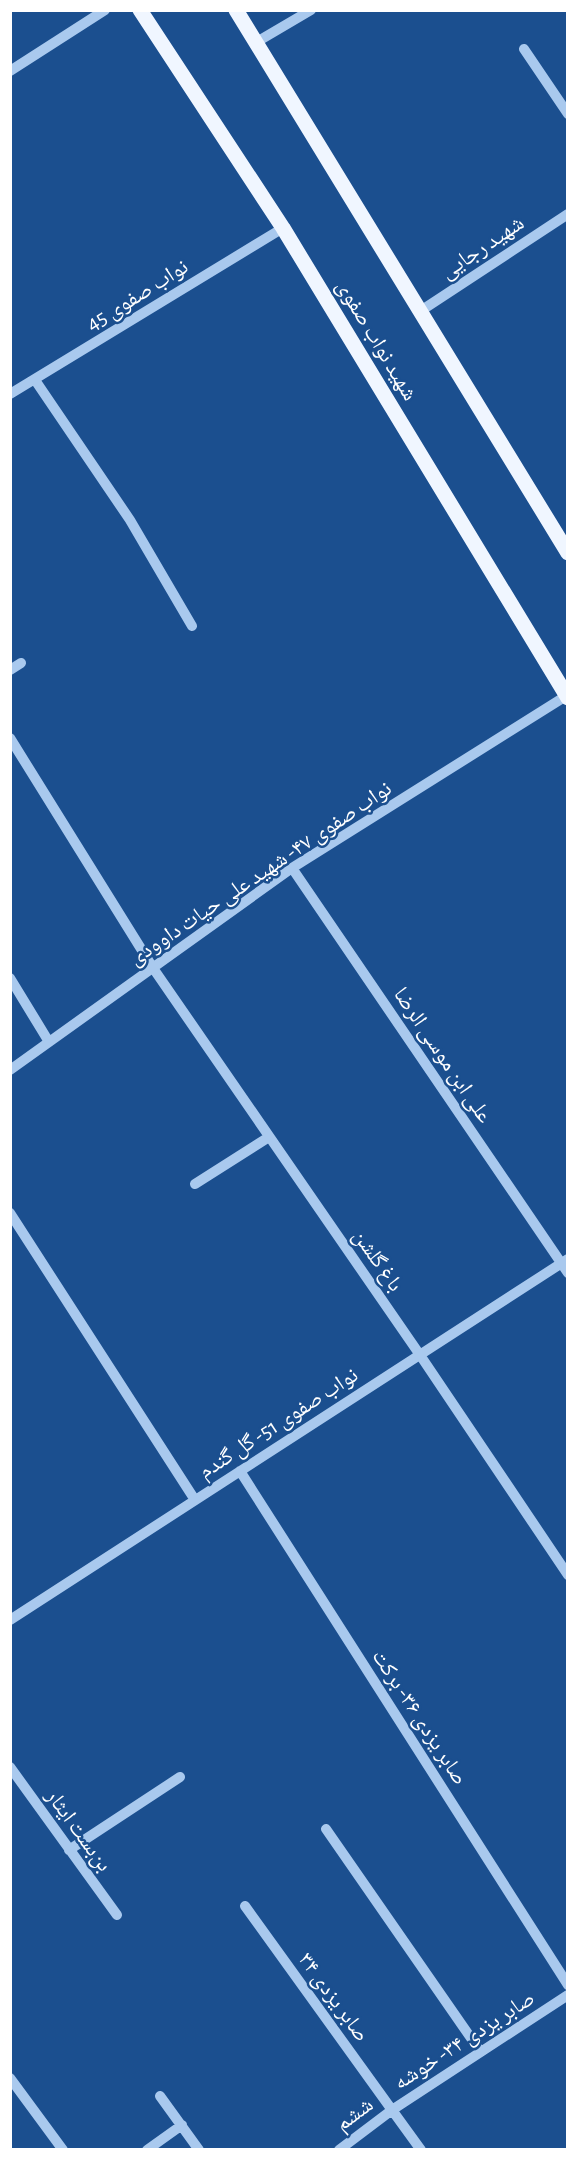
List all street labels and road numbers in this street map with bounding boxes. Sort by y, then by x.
street label: شهید رجایی [436,211,529,284]
street label: نواب صفوی 45 [82,255,193,337]
street label: شهید نواب صفوی [331,276,422,405]
street label: نواب صفوی ۴۷- شهید علی حیات داوودی [125,777,396,971]
street label: علی ابن موسی الرضا [388,983,496,1128]
street label: باغ گلشن [347,1225,407,1296]
street label: نواب صفوی 51- گل گندم [194,1363,363,1485]
street label: صابر یزدی ۳۶- برکت [367,1645,472,1790]
street label: بن‌بست ایثار [40,1784,116,1876]
street label: صابر یزدی ۳۴ [293,1948,373,2047]
street label: صابر یزدی ۳۴- خوشه [390,1986,539,2095]
street label: ششم [331,2093,379,2137]

